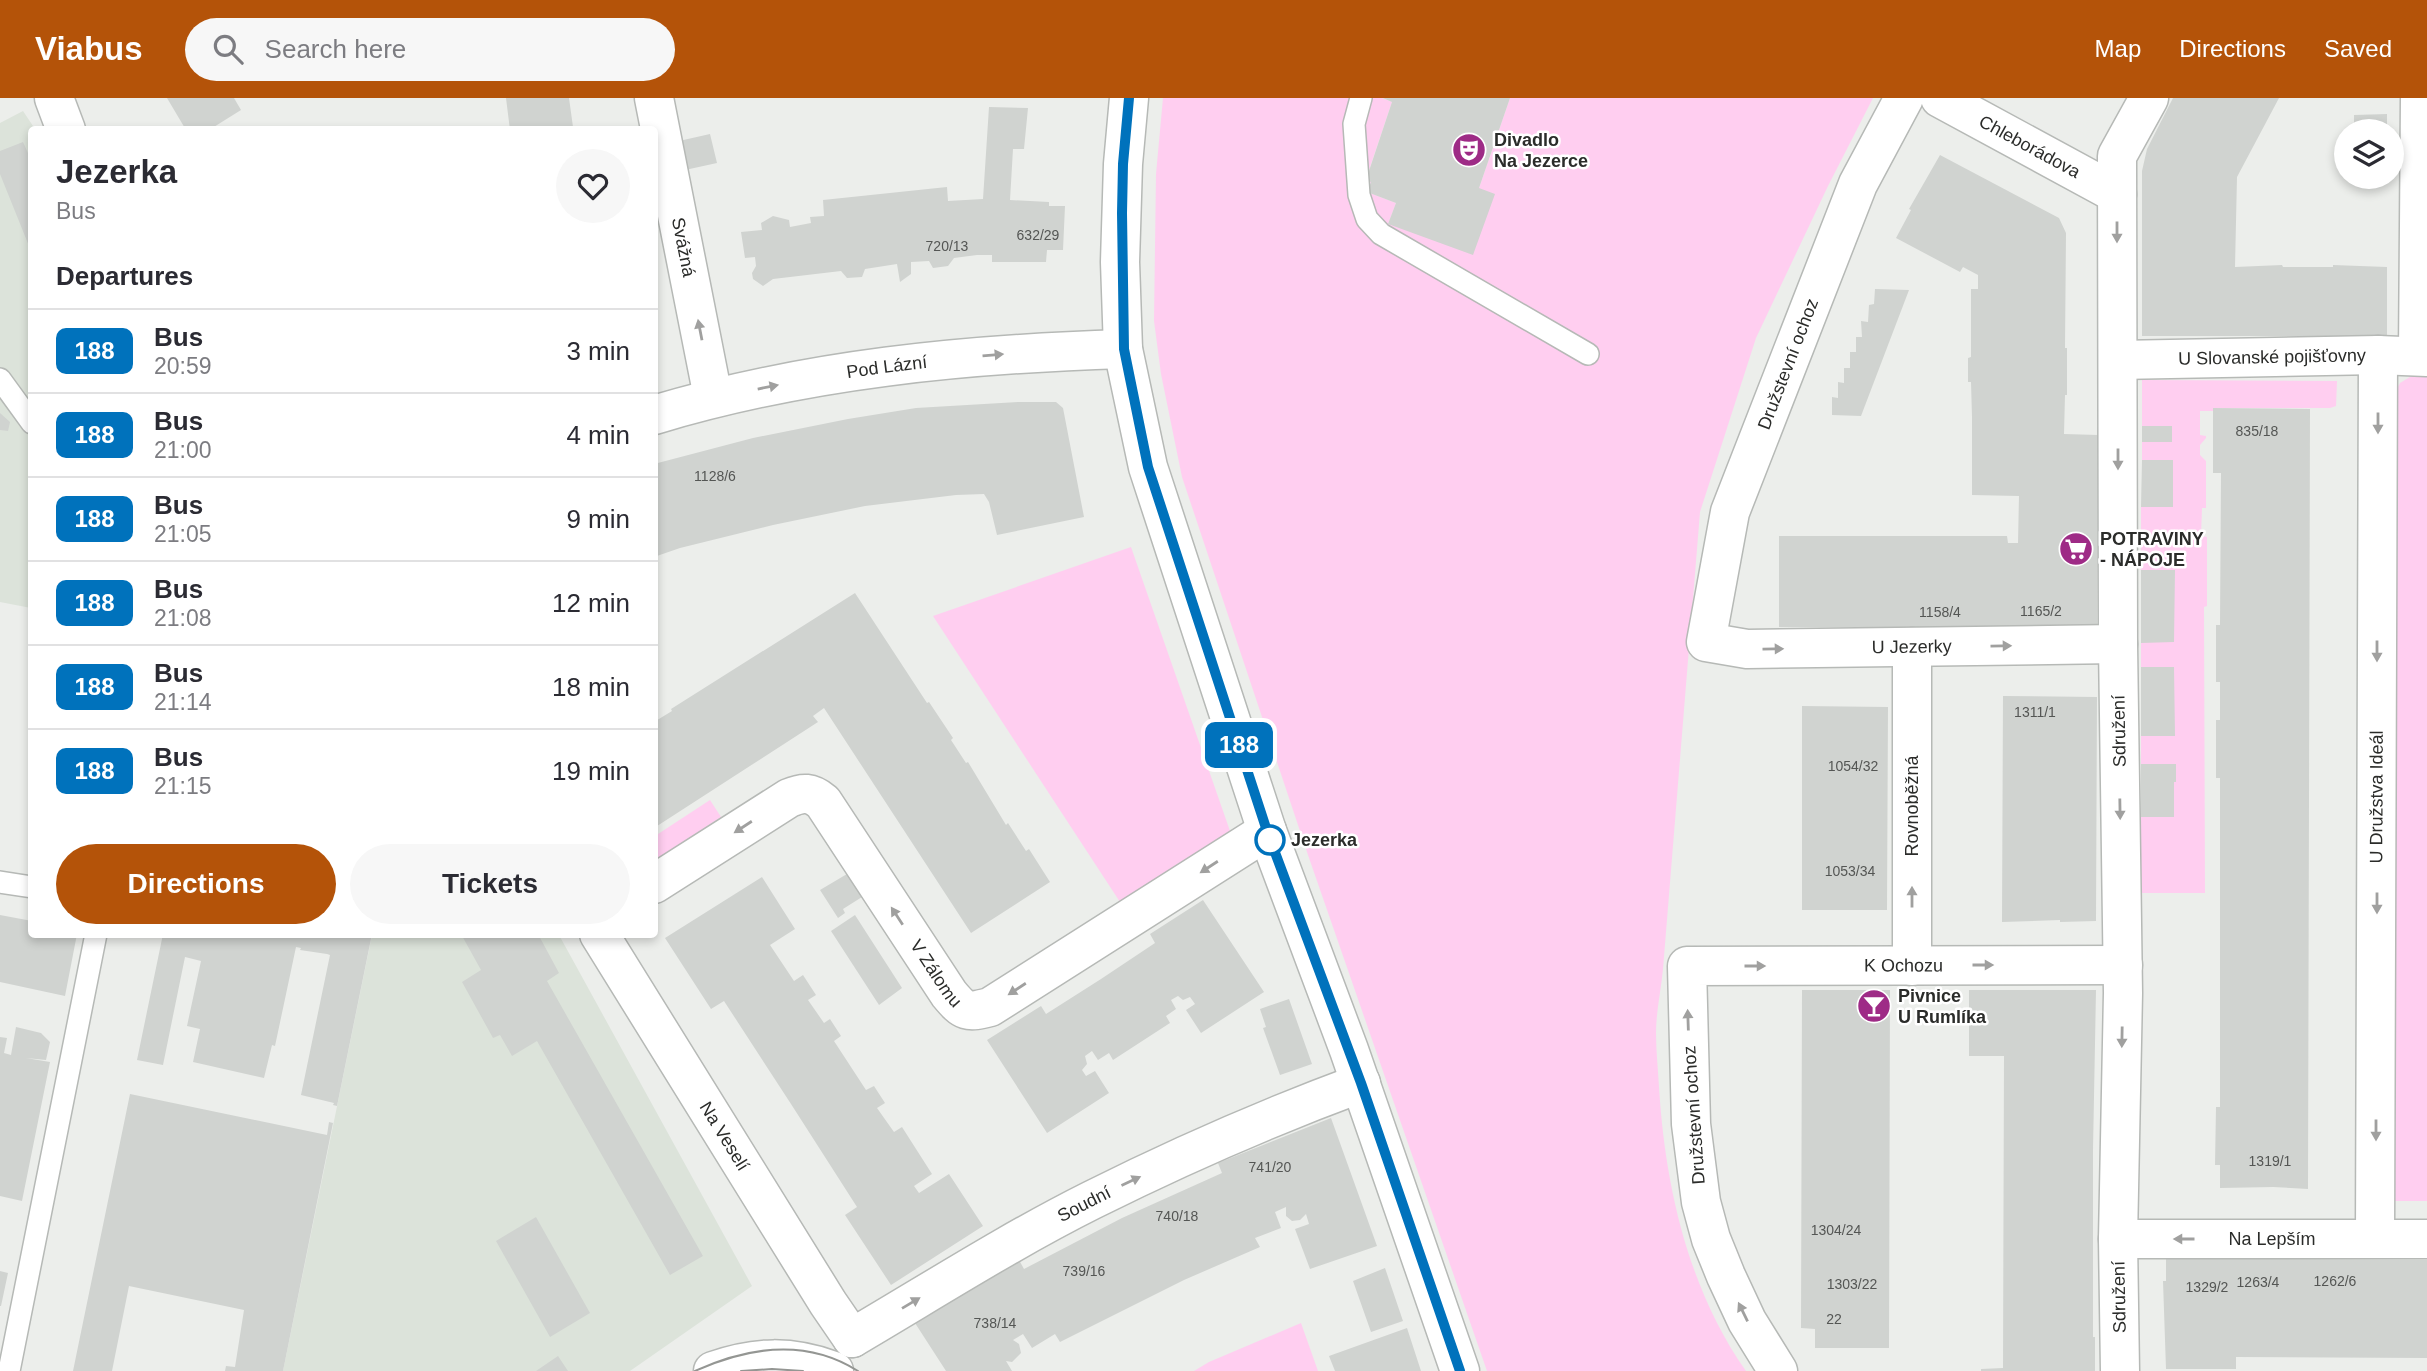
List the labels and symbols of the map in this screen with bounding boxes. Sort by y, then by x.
street label: Chleborádova [1976,111,2085,183]
place label: Divadlo Na Jezerce [1494,130,1588,171]
theatre icon: Divadlo Na Jezerce [1450,131,1488,169]
street label: Svážná [668,216,699,279]
one-way arrow [2111,221,2123,243]
house number: 632/29 [1017,227,1060,243]
house number: 720/13 [926,238,969,254]
street label: Družstevní ochoz [1754,296,1822,432]
one-way arrow [694,319,705,341]
street label: U Slovanské pojišťovny [2178,345,2366,369]
one-way arrow [982,349,1004,360]
street label: Pod Lázní [845,352,928,382]
one-way arrow [757,381,779,392]
one-way arrow [2372,412,2384,434]
house number: 835/18 [2236,423,2279,439]
one-way arrow [2112,449,2124,471]
house number: 1128/6 [694,468,736,484]
place label: POTRAVINY - NÁPOJE [2100,529,2204,570]
supermarket icon: POTRAVINY - NÁPOJE [2057,530,2095,568]
house number: 1165/2 [2020,603,2062,619]
house number: 1158/4 [1919,604,1961,620]
street label: U Jezerky [1871,636,1952,657]
one-way arrow [1990,640,2012,651]
one-way arrow [2371,640,2383,662]
one-way arrow [1763,643,1785,655]
street label: Sdružení [2108,695,2130,767]
house number: 1311/1 [2014,704,2056,720]
line badge: 188 [1199,722,1279,768]
street label: U Družstva Ideál [2366,730,2387,864]
street label: Rovnoběžná [1902,754,1922,857]
house number: 1054/32 [1828,758,1879,774]
one-way arrow [2115,799,2126,821]
one-way arrow [734,820,753,833]
marker: Jezerka [1255,825,1285,855]
place label: Jezerka [1291,830,1358,850]
one-way arrow [1199,860,1219,873]
house number: 1053/34 [1825,863,1876,879]
one-way arrow [1906,886,1918,908]
one-way arrow [2371,892,2383,914]
one-way arrow [891,906,904,926]
street label: V Zálomu [906,936,966,1011]
street label: K Ochozu [1864,955,1943,976]
one-way arrow [1972,959,1994,971]
one-way arrow [1745,960,1767,972]
one-way arrow [1008,983,1027,996]
place label: Pivnice U Rumlíka [1898,986,1987,1027]
bar icon: Pivnice U Rumlíka [1855,987,1893,1025]
one-way arrow [1682,1009,1693,1031]
one-way arrow [2116,1026,2128,1048]
street label: Družstevní ochoz [1679,1045,1709,1185]
street label: Na Veselí [696,1098,753,1174]
one-way arrow [2370,1119,2382,1141]
house number: 1319/1 [2249,1153,2292,1169]
house number: 741/20 [1249,1159,1292,1175]
one-way arrow [1121,1175,1141,1187]
street label: Soudní [1054,1182,1114,1226]
house number: 740/18 [1156,1208,1199,1224]
house number: 1304/24 [1811,1222,1862,1238]
street label: Na Lepším [2228,1229,2316,1249]
one-way arrow [2173,1233,2195,1245]
street label: Sdružení [2108,1261,2130,1333]
house number: 739/16 [1063,1263,1106,1279]
house number: 1262/6 [2314,1273,2357,1289]
house number: 1263/4 [2237,1274,2280,1290]
house number: 1303/22 [1827,1276,1878,1292]
house number: 1329/2 [2186,1279,2229,1295]
one-way arrow [901,1297,921,1309]
one-way arrow [1738,1302,1749,1322]
house number: 22 [1826,1311,1842,1327]
house number: 738/14 [974,1315,1017,1331]

